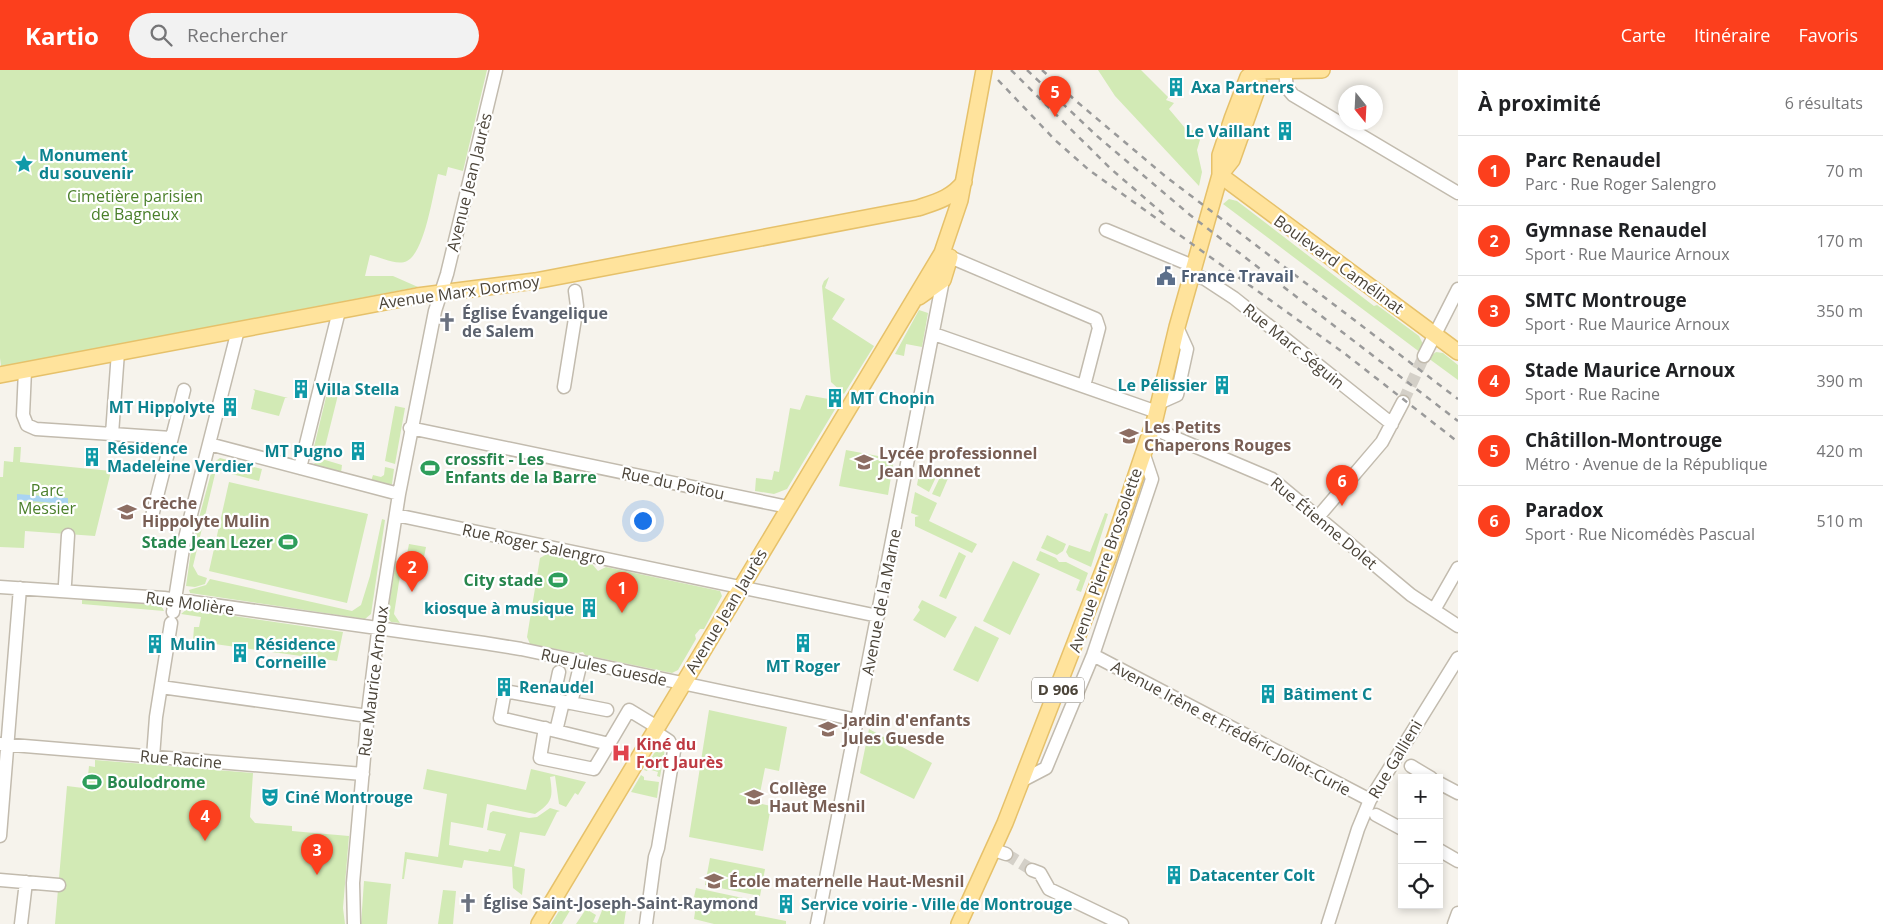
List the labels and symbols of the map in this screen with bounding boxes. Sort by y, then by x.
pin: 5 [1039,76,1071,117]
building icon: Axa Partners [1165,76,1187,98]
place label: Axa Partners [1191,76,1294,98]
north arrow [1338,85,1383,130]
street label: Avenue Jean Jaurès [441,110,497,254]
place label: Le Vaillant [1186,120,1270,142]
building icon: Le Vaillant [1274,120,1296,142]
place label: Monument du souvenir [39,144,133,184]
place icon: Monument du souvenir [13,153,35,175]
park label: Cimetière parisien de Bagneux [67,185,203,225]
street label: Boulevard Camélinat [1270,209,1409,319]
public building icon: France Travail [1155,265,1177,287]
place label: France Travail [1181,265,1294,287]
street label: Avenue Marx Dormoy [377,270,542,314]
street label: Rue Marc Séguin [1239,298,1349,394]
place label: Église Évangelique de Salem [462,302,608,342]
church icon: Église Évangelique de Salem [436,311,458,333]
place label: Le Pélissier [1118,374,1207,396]
building icon: Le Pélissier [1211,374,1233,396]
building icon: Villa Stella [290,378,312,400]
place label: Villa Stella [316,378,400,400]
building icon: MT Chopin [824,387,846,409]
place label: MT Chopin [850,387,935,409]
place label: MT Hippolyte [109,396,215,418]
building icon: MT Hippolyte [219,396,241,418]
place label: Les Petits Chaperons Rouges [1144,416,1291,456]
school or university icon: Les Petits Chaperons Rouges [1118,425,1140,447]
place label: Résidence Madeleine Verdier [107,437,254,477]
place label: MT Pugno [264,440,343,462]
building icon: MT Pugno [347,440,369,462]
place label: Lycée professionnel Jean Monnet [877,442,1037,482]
building icon: Résidence Madeleine Verdier [81,446,103,468]
place label: crossfit - Les Enfants de la Barre [445,448,597,488]
school or university icon: Lycée professionnel Jean Monnet [853,451,875,473]
sports icon: crossfit - Les Enfants de la Barre [419,457,441,479]
street label: Rue du Poitou [619,461,727,505]
street label: Avenue Pierre Brossolette [1063,465,1147,655]
pin: 6 [1326,465,1358,506]
street label: Rue Étienne Dolet [1266,472,1382,574]
park label: Parc Messier [18,479,77,519]
place label: Crèche Hippolyte Mulin [142,492,270,532]
school or university icon: Crèche Hippolyte Mulin [116,501,138,523]
your location [630,508,656,534]
street label: Rue Roger Salengro [460,518,608,570]
street label: Avenue de la Marne [856,527,906,677]
place label: Stade Jean Lezer [142,531,273,553]
sports icon: Stade Jean Lezer [277,531,299,553]
street label: Avenue Jean Jaurès [680,544,772,678]
pin: 2 [396,551,428,592]
place label: City stade [464,569,543,591]
sports icon: City stade [547,569,569,591]
pin: 1 [606,572,638,613]
street label: Rue Molière [144,586,236,620]
place label: kiosque à musique [424,597,574,619]
building icon: kiosque à musique [578,597,600,619]
street label: Rue Maurice Arnoux [353,604,393,758]
building icon: MT Roger [792,632,814,654]
building icon: Mulin [144,633,166,655]
place label: Mulin [170,633,216,655]
place label: Résidence Corneille [255,633,336,673]
building icon: Résidence Corneille [229,642,251,664]
street label: Rue Jules Guesde [539,643,669,691]
place label: MT Roger [766,655,840,677]
street label: Avenue Irène et Frédéric Joliot-Curie [1107,655,1355,801]
building icon: Renaudel [493,676,515,698]
place label: Renaudel [519,676,594,698]
road number: D 906 [1032,678,1084,702]
building icon: Bâtiment C [1257,683,1279,705]
place label: Bâtiment C [1283,683,1372,705]
place label: Jardin d'enfants Jules Guesde [841,709,971,749]
street label: Rue Gallieni [1363,715,1427,803]
school or university icon: Jardin d'enfants Jules Guesde [817,718,839,740]
place label: Kiné du Fort Jaurès [636,733,723,773]
hospital icon: Kiné du Fort Jaurès [610,742,632,764]
street label: Rue Racine [139,744,223,774]
sports icon: Boulodrome [81,771,103,793]
place label: Boulodrome [107,771,205,793]
place label: Collège Haut Mesnil [769,777,865,817]
theatre icon: Ciné Montrouge [259,786,281,808]
place label: Ciné Montrouge [285,786,413,808]
school or university icon: Collège Haut Mesnil [743,786,765,808]
pin: 4 [189,800,221,841]
pin: 3 [301,834,333,875]
building icon: Datacenter Colt [1163,864,1185,886]
place label: Datacenter Colt [1189,864,1315,886]
school or university icon: École maternelle Haut-Mesnil [703,870,725,892]
place label: École maternelle Haut-Mesnil [729,870,964,892]
church icon: Église Saint-Joseph-Saint-Raymond [457,892,479,914]
place label: Église Saint-Joseph-Saint-Raymond [483,892,758,914]
building icon: Service voirie - Ville de Montrouge [775,893,797,915]
place label: Service voirie - Ville de Montrouge [801,893,1072,915]

